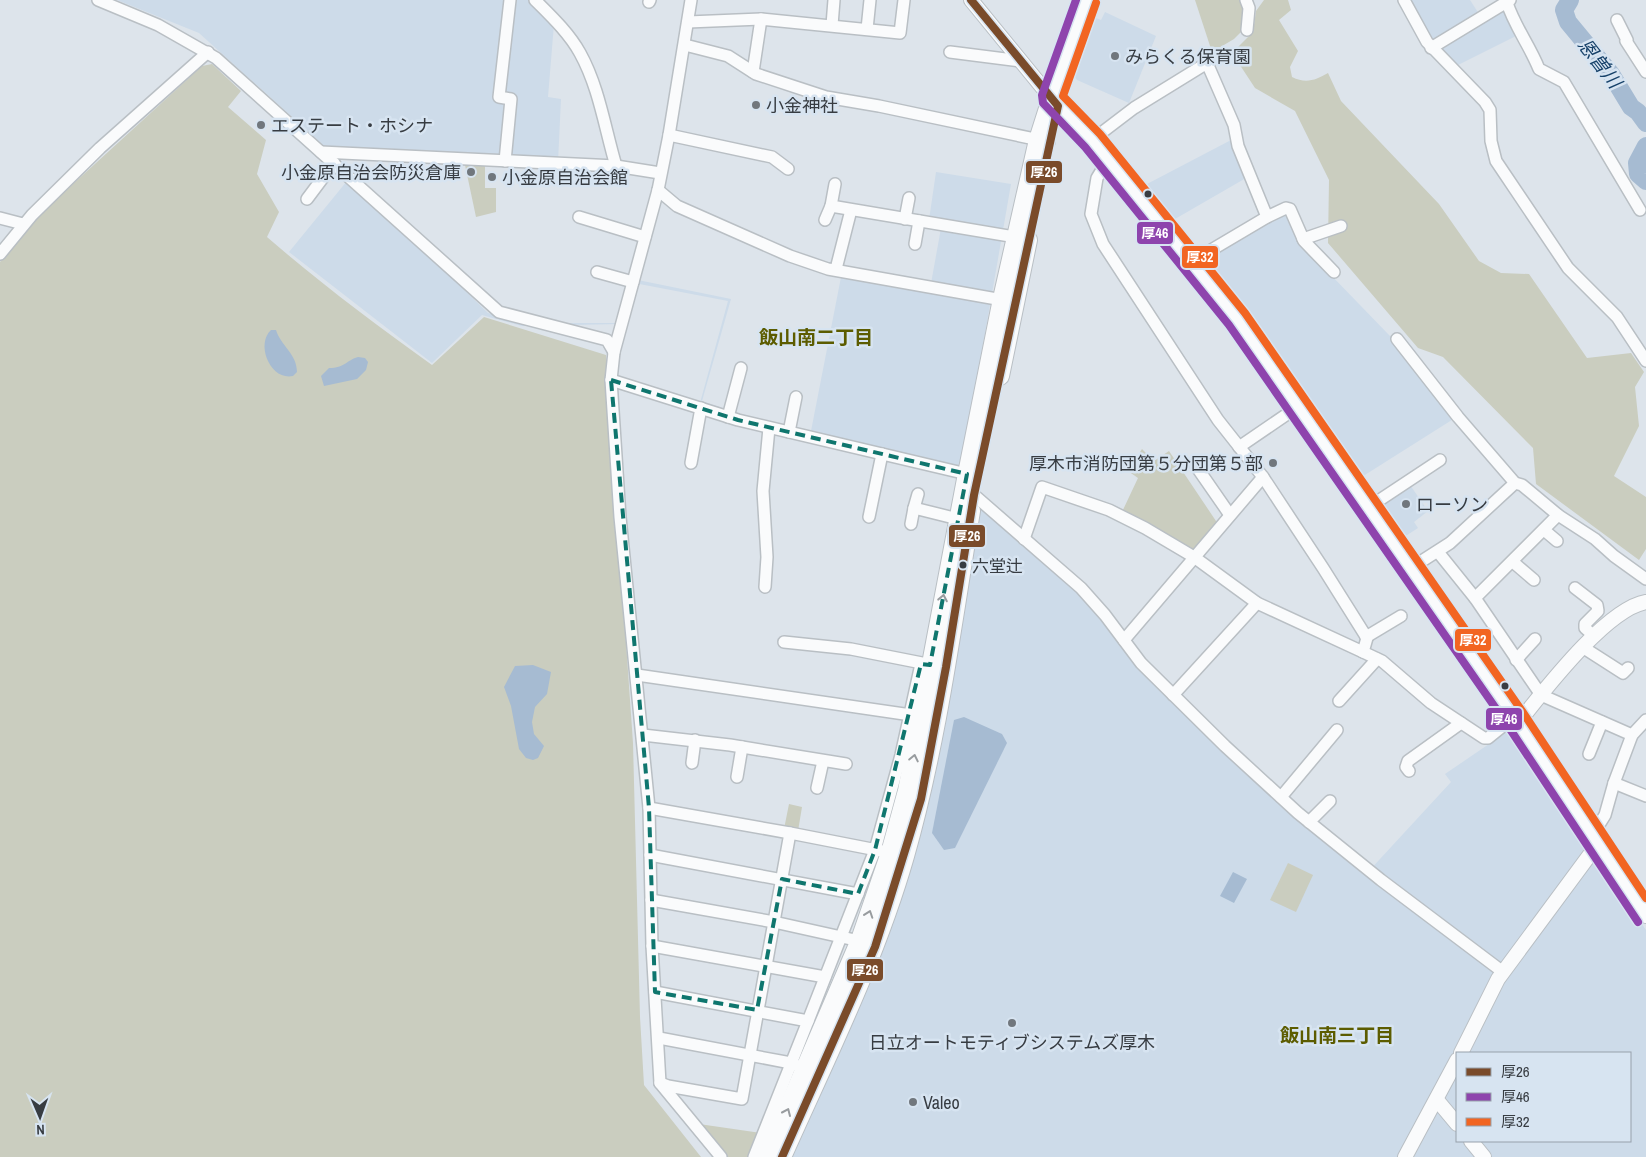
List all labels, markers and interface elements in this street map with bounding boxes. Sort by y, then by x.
water label: 恩曽川 [1572,33,1629,95]
place label: みらくる保育園 [1125,44,1251,69]
marker: みらくる保育園 [1109,50,1121,62]
place label: 小金神社 [766,93,838,118]
marker: 小金神社 [750,99,762,111]
place label: エステート・ホシナ [271,113,433,138]
marker: エステート・ホシナ [255,119,267,131]
place label: 小金原自治会防災倉庫 [281,160,461,185]
line badge: 厚26 [1025,160,1063,184]
text: 厚26 [1031,163,1057,181]
place label: 小金原自治会館 [502,165,628,190]
marker: 小金原自治会防災倉庫 [465,166,477,178]
marker: 小金原自治会館 [486,171,498,183]
unlabelled marker [1143,189,1153,199]
line badge: 厚46 [1136,221,1174,245]
text: 厚46 [1142,224,1168,242]
line badge: 厚32 [1181,245,1219,269]
text: 厚32 [1187,248,1213,266]
district label: 飯山南二丁目 [759,324,873,350]
place label: 厚木市消防団第５分団第５部 [1029,451,1263,476]
marker: 厚木市消防団第５分団第５部 [1267,457,1279,469]
place label: ローソン [1416,492,1488,517]
marker: ローソン [1400,498,1412,510]
line badge: 厚26 [948,524,986,548]
text: 厚26 [954,527,980,545]
place label: 六堂辻 [972,554,1023,577]
marker: 六堂辻 [958,560,968,570]
one-way arrow [937,594,948,602]
line badge: 厚32 [1454,628,1492,652]
text: 厚32 [1460,631,1486,649]
unlabelled marker [1500,681,1510,691]
line badge: 厚46 [1485,707,1523,731]
text: 厚46 [1491,710,1517,728]
one-way arrow [908,753,919,762]
one-way arrow [863,910,873,919]
line badge: 厚26 [846,958,884,982]
text: 厚26 [852,961,878,979]
marker: 日立オートモティブシステムズ厚木 [1006,1017,1018,1029]
district label: 飯山南三丁目 [1280,1022,1394,1048]
place label: 日立オートモティブシステムズ厚木 [869,1030,1155,1055]
legend [1456,1052,1631,1142]
text: 厚26 [1501,1061,1530,1082]
text: 厚46 [1501,1086,1530,1107]
place label: Valeo [923,1090,960,1115]
north arrow [15,1092,65,1142]
marker: Valeo [907,1096,919,1108]
one-way arrow [780,1108,791,1117]
text: 厚32 [1501,1111,1530,1132]
text: N [36,1121,45,1139]

